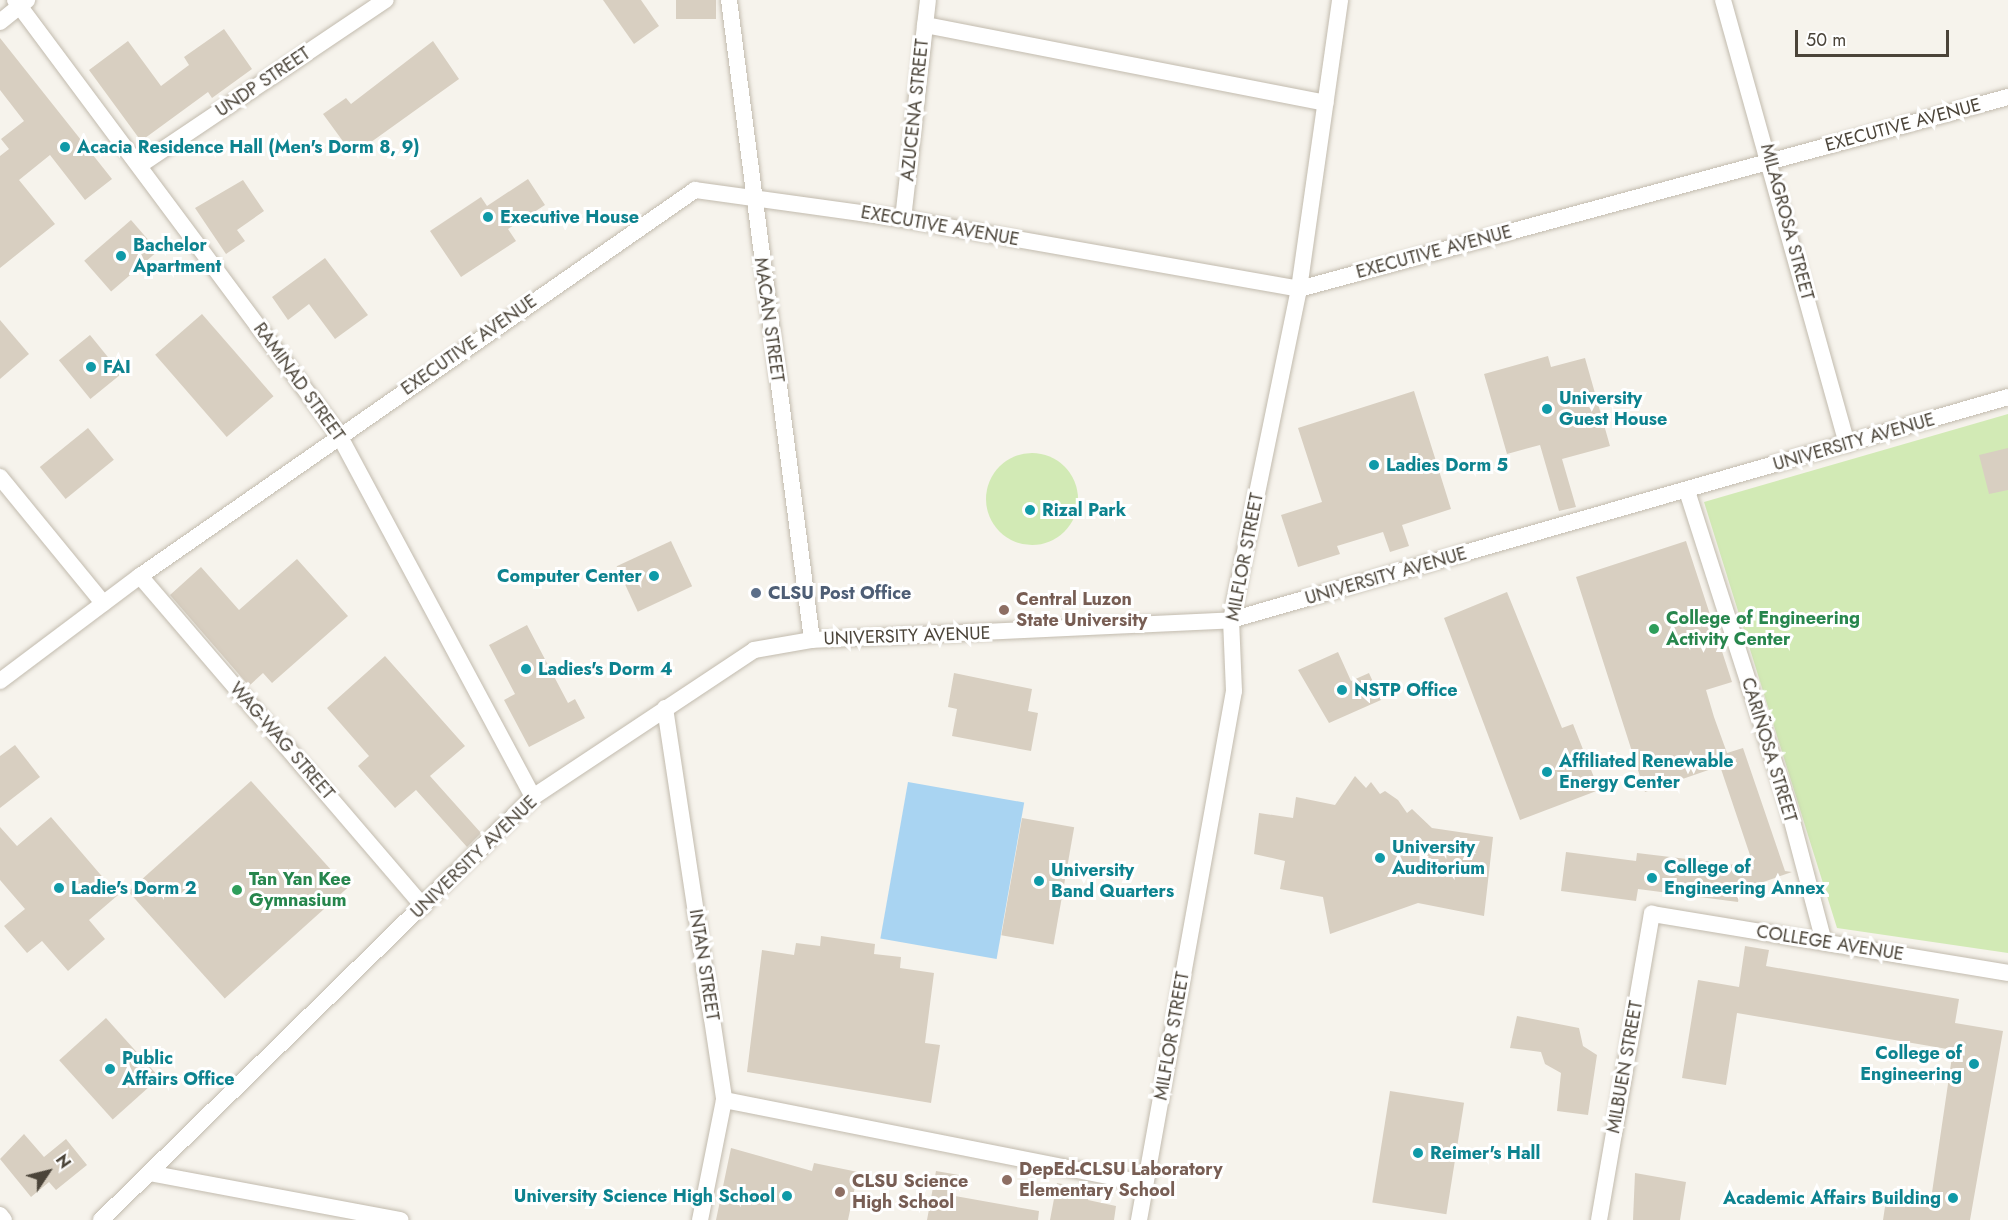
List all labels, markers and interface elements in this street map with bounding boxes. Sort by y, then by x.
scale bar [1798,18,1952,56]
text: 50 m [1806,27,1846,53]
street label: AZUCENA STREET [897,38,933,182]
street label: UNDP STREET [212,43,314,121]
street label: EXECUTIVE AVENUE [1823,94,1983,156]
place label: Acacia Residence Hall (Men's Dorm 8, 9) [77,136,420,158]
marker: Acacia Residence Hall (Men's Dorm 8, 9) [58,140,72,154]
street label: MILAGROSA STREET [1756,142,1818,302]
street label: EXECUTIVE AVENUE [859,201,1021,251]
place label: Executive House [500,206,639,228]
marker: Executive House [481,210,495,224]
street label: EXECUTIVE AVENUE [1354,221,1514,283]
place label: Bachelor Apartment [133,235,221,278]
marker: Bachelor Apartment [114,249,128,263]
street label: MACAN STREET [750,256,788,384]
street label: EXECUTIVE AVENUE [397,290,541,400]
street label: RAMINAD STREET [249,319,349,445]
place label: FAI [103,356,131,378]
marker: FAI [84,360,98,374]
place label: University Guest House [1559,388,1667,430]
marker: University Guest House [1540,402,1554,416]
street label: UNIVERSITY AVENUE [1771,409,1937,475]
place label: Ladies Dorm 5 [1386,454,1508,476]
marker: Ladies Dorm 5 [1367,458,1381,472]
street label: MILFLOR STREET [1222,491,1268,623]
place label: Rizal Park [1042,499,1126,521]
marker: Rizal Park [1023,503,1037,517]
street label: UNIVERSITY AVENUE [1303,543,1469,609]
place label: Computer Center [497,565,642,587]
marker: Computer Center [647,569,661,583]
place label: CLSU Post Office [768,582,911,604]
marker: CLSU Post Office [749,586,763,600]
place label: Central Luzon State University [1016,589,1147,632]
marker: Central Luzon State University [997,603,1011,617]
place label: College of Engineering Activity Center [1666,608,1860,650]
street label: UNIVERSITY AVENUE [823,622,991,650]
marker: College of Engineering Activity Center [1647,622,1661,636]
place label: Ladies's Dorm 4 [538,658,673,680]
marker: Ladies's Dorm 4 [519,662,533,676]
street label: CARIÑOSA STREET [1737,675,1801,825]
street label: WAG-WAG STREET [225,678,339,804]
place label: NSTP Office [1354,679,1458,701]
marker: NSTP Office [1335,683,1349,697]
place label: Affiliated Renewable Energy Center [1559,751,1734,794]
marker: Affiliated Renewable Energy Center [1540,765,1554,779]
street label: UNIVERSITY AVENUE [406,791,542,923]
place label: University Auditorium [1392,837,1485,880]
marker: University Auditorium [1373,851,1387,865]
place label: College of Engineering Annex [1664,857,1825,900]
place label: University Band Quarters [1051,860,1174,902]
place label: Tan Yan Kee Gymnasium [249,869,351,912]
marker: College of Engineering Annex [1645,871,1659,885]
marker: University Band Quarters [1032,874,1046,888]
place label: Ladie's Dorm 2 [71,877,197,899]
marker: Ladie's Dorm 2 [52,881,66,895]
marker: Tan Yan Kee Gymnasium [230,883,244,897]
street label: INTAN STREET [685,908,723,1022]
street label: COLLEGE AVENUE [1755,921,1905,965]
street label: MILFLOR STREET [1150,970,1194,1102]
street label: MILBUEN STREET [1603,999,1647,1135]
place label: College of Engineering [1860,1043,1962,1086]
place label: Public Affairs Office [122,1048,235,1090]
marker: College of Engineering [1967,1057,1981,1071]
marker: Public Affairs Office [103,1062,117,1076]
north arrow [18,1142,78,1202]
place label: Reimer's Hall [1430,1142,1540,1164]
marker: Reimer's Hall [1411,1146,1425,1160]
text: N [50,1150,76,1173]
place label: DepEd-CLSU Laboratory Elementary School [1019,1159,1223,1202]
place label: CLSU Science High School [852,1171,968,1214]
marker: DepEd-CLSU Laboratory Elementary School [1000,1173,1014,1187]
place label: University Science High School [514,1185,775,1207]
marker: CLSU Science High School [833,1185,847,1199]
place label: Academic Affairs Building [1723,1187,1941,1209]
marker: University Science High School [780,1189,794,1203]
marker: Academic Affairs Building [1946,1191,1960,1205]

